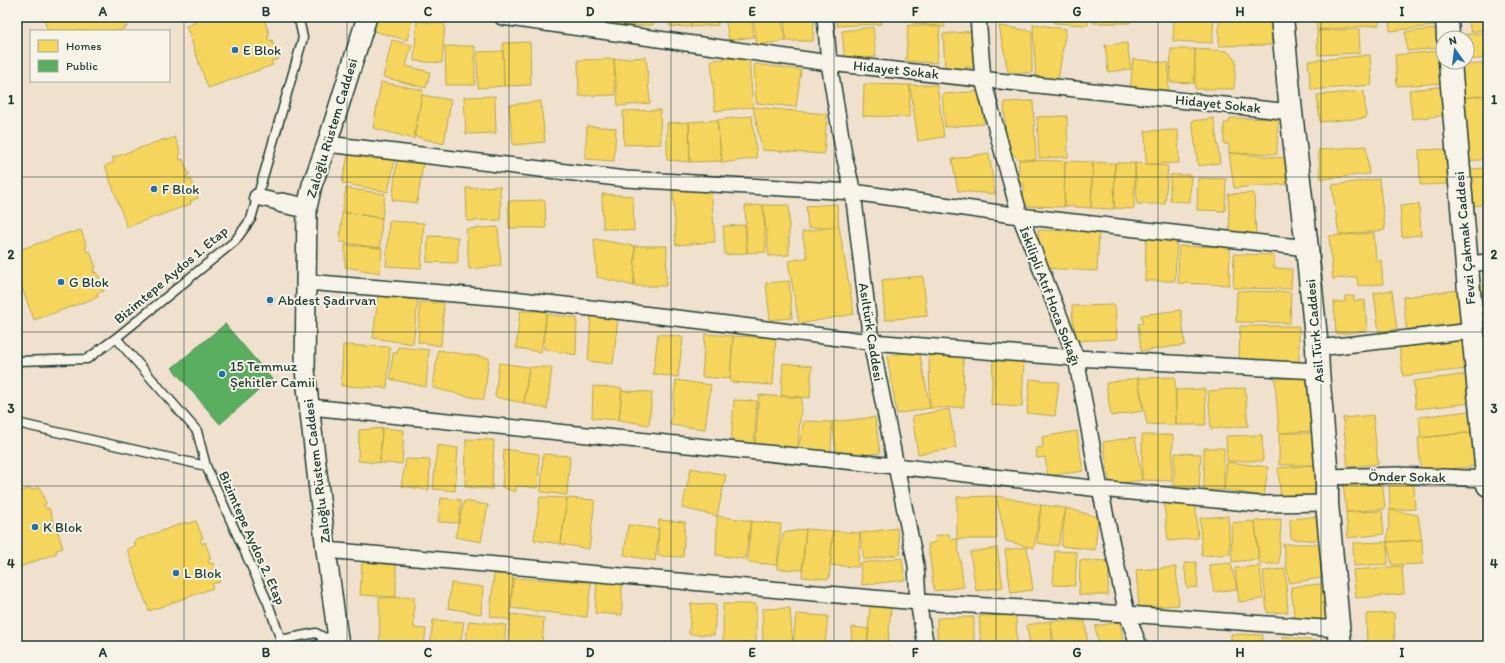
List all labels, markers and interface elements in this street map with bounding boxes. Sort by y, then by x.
text: A [98,4,108,19]
text: B [262,4,271,19]
text: C [424,4,433,19]
text: D [586,4,595,19]
text: E [748,4,756,19]
text: F [912,4,919,19]
text: G [1073,4,1082,19]
text: H [1236,4,1245,19]
text: I [1400,4,1405,19]
legend [30,30,170,82]
north arrow [1435,30,1475,70]
text: N [1448,34,1458,48]
text: Homes [66,39,102,53]
place label: E Blok [243,42,281,59]
marker: E Blok [230,45,240,55]
street label: Zaloğlu Rüstem Caddesi [303,56,361,200]
street label: Hidayet Sokak [852,57,940,83]
text: Public [66,59,98,73]
street label: Hidayet Sokak [1174,91,1262,117]
text: 1 [8,92,14,107]
text: 1 [1491,92,1497,107]
street label: Fevzi Çakmak Caddesi [1451,171,1479,305]
place label: F Blok [162,181,199,198]
marker: F Blok [149,184,159,194]
street label: Bizimtepe Aydos 1. Etap [111,222,231,328]
street label: İskilipli Atıf Hoca Sokağı [1016,224,1084,368]
text: 2 [8,247,15,262]
text: 2 [1491,247,1498,262]
place label: G Blok [69,274,109,291]
marker: G Blok [56,277,66,287]
street label: Asil Türk Caddesi [1302,278,1328,384]
street label: Asıltürk Caddesi [855,282,887,382]
place label: Abdest Şadırvan [278,292,376,309]
marker: Abdest Şadırvan [265,295,275,305]
place label: 15 Temmuz Şehitler Camii [230,358,315,391]
marker: 15 Temmuz Şehitler Camii [217,369,227,379]
street label: Zaloğlu Rüstem Caddesi [300,398,334,544]
text: 3 [7,401,15,416]
text: 3 [1490,401,1498,416]
street label: Önder Sokak [1368,468,1446,486]
street label: Bizimtepe Aydos 2. Etap [215,469,289,607]
place label: K Blok [43,519,82,536]
marker: K Blok [30,522,40,532]
text: 4 [7,556,15,571]
text: 4 [1490,556,1498,571]
place label: L Blok [184,565,221,582]
marker: L Blok [171,568,181,578]
text: A [98,645,108,660]
text: B [262,645,271,660]
text: C [424,645,433,660]
text: D [586,645,595,660]
text: E [748,645,756,660]
text: F [912,645,919,660]
text: G [1073,645,1082,660]
text: H [1236,645,1245,660]
text: I [1400,645,1405,660]

